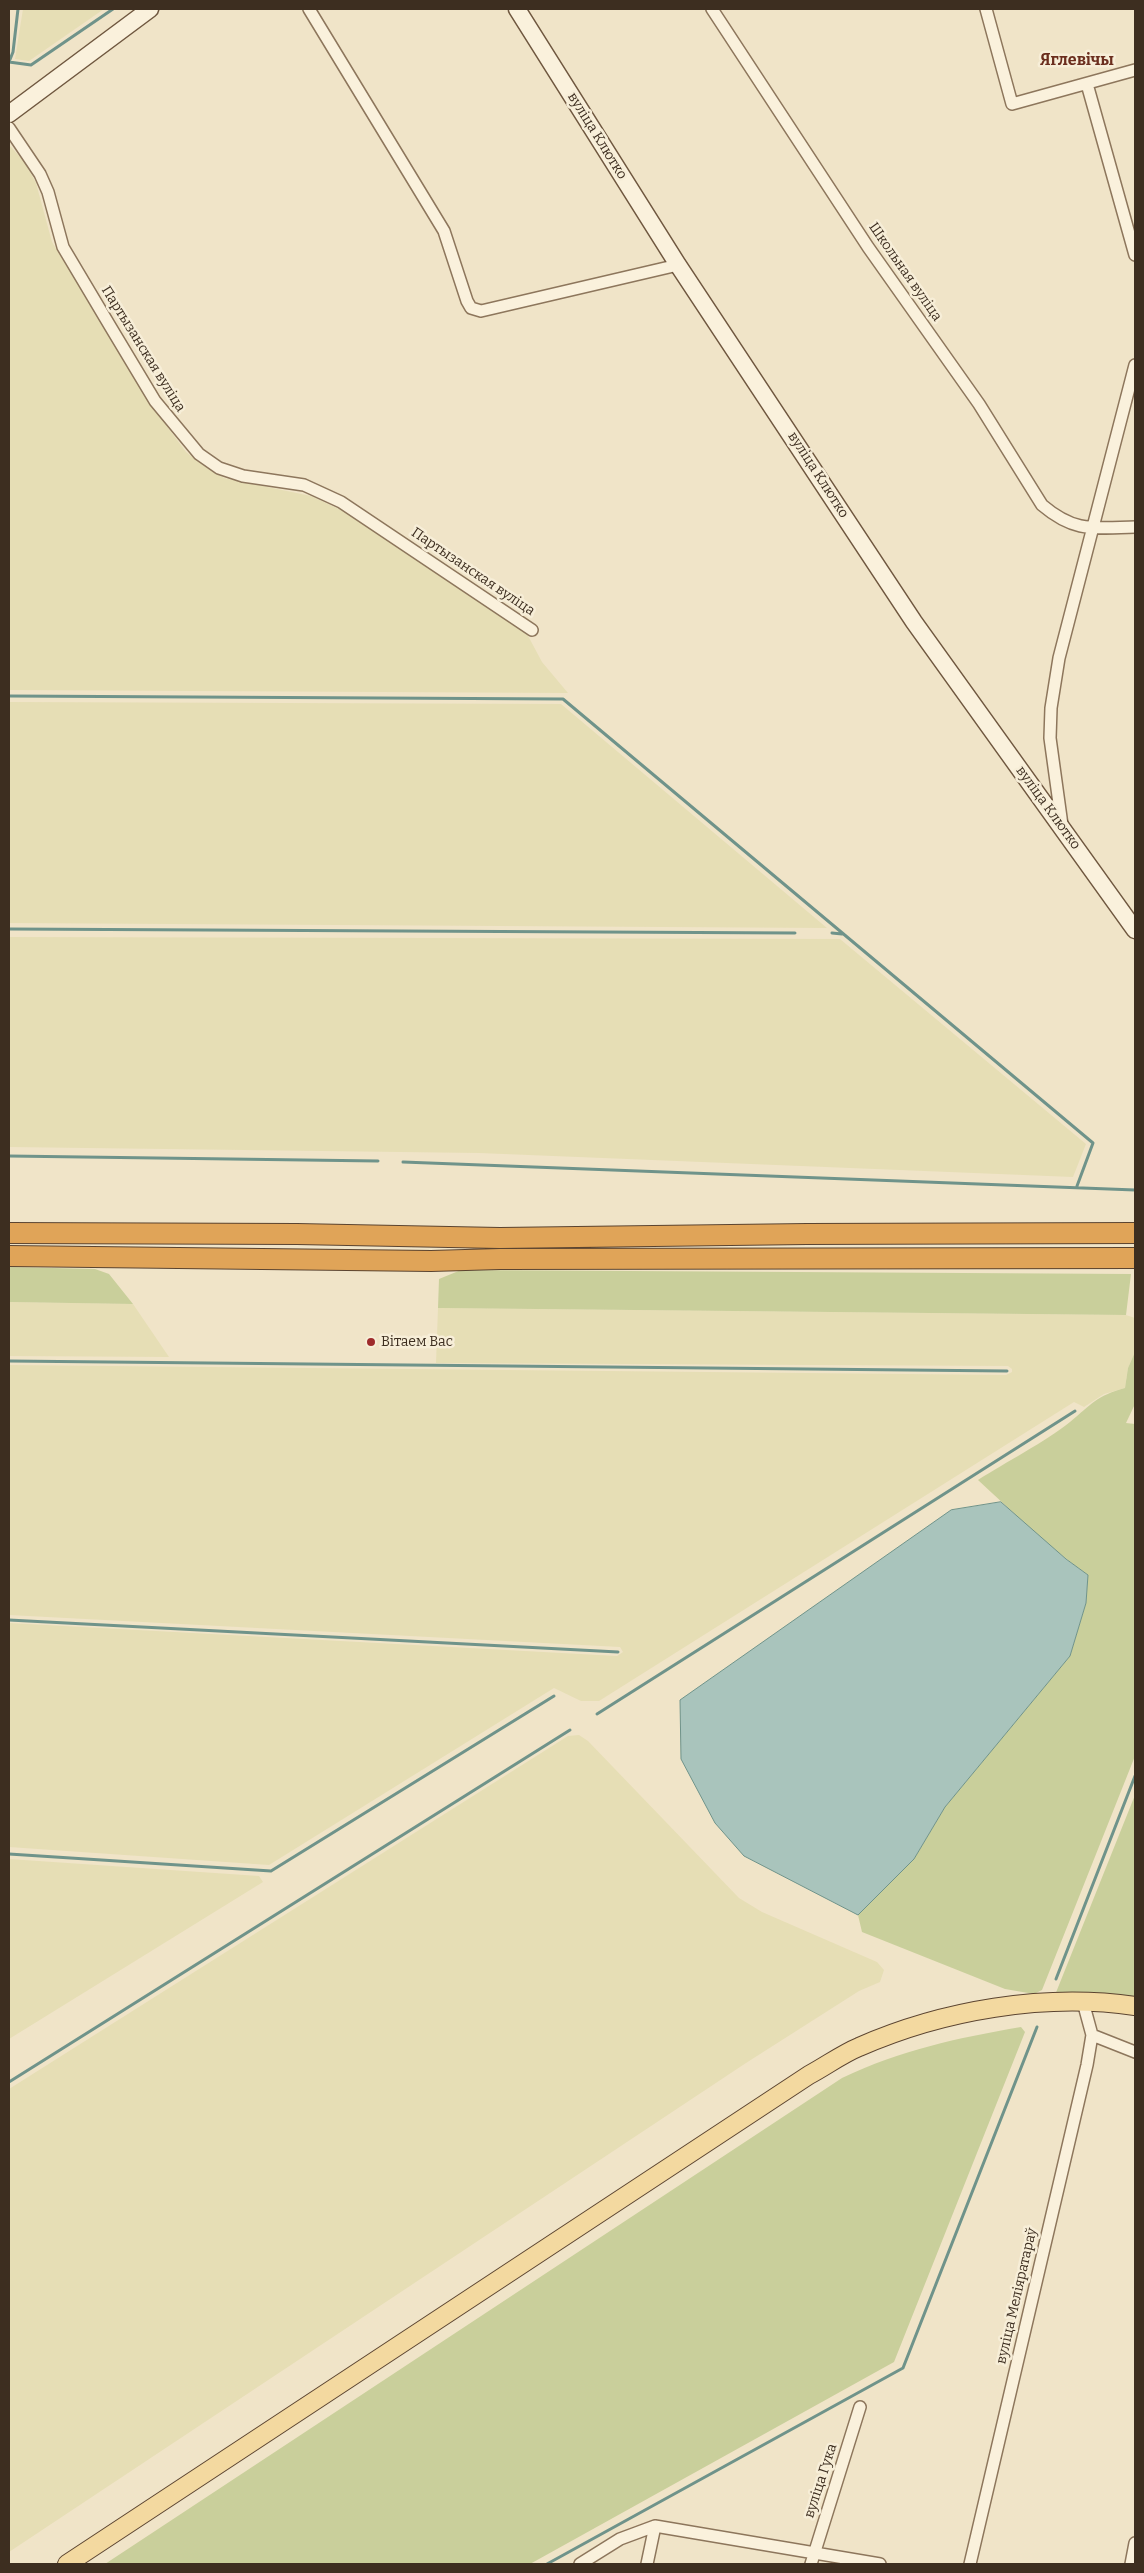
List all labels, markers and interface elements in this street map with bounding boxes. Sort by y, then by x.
district label: Яглевічы [1040,51,1114,71]
street label: вуліца Клютко [564,90,630,182]
street label: Школьная вуліца [865,219,945,325]
street label: Партызанская вуліца [97,283,189,415]
street label: вуліца Клютко [784,429,852,521]
street label: Партызанская вуліца [408,524,538,620]
street label: вуліца Клютко [1012,763,1084,853]
place label: Вітаем Вас [381,1334,453,1350]
marker: Вітаем Вас [365,1336,377,1348]
street label: вуліца Меліяратараў [993,2226,1041,2366]
street label: вуліца Гука [801,2442,841,2520]

